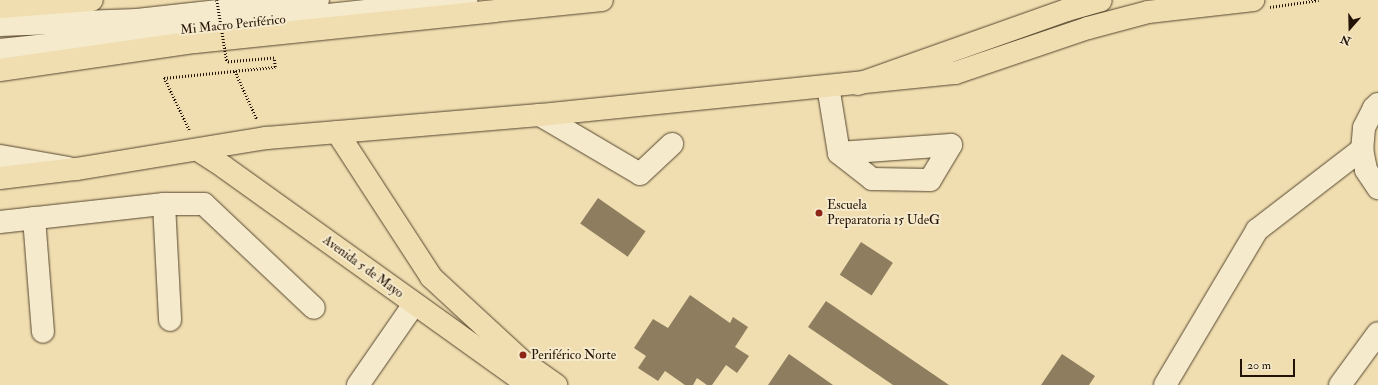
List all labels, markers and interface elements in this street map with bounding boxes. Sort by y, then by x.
north arrow [1330,8,1370,48]
street label: Mi Macro Periférico [180,12,286,38]
text: N [1339,32,1353,48]
place label: Escuela Preparatoria 15 UdeG [827,198,940,229]
marker: Escuela Preparatoria 15 UdeG [814,208,824,218]
street label: Avenida 5 de Mayo [320,232,406,302]
place label: Periférico Norte [531,347,616,363]
marker: Periférico Norte [518,350,528,360]
scale bar [1242,351,1297,377]
text: 20 m [1247,358,1271,373]

